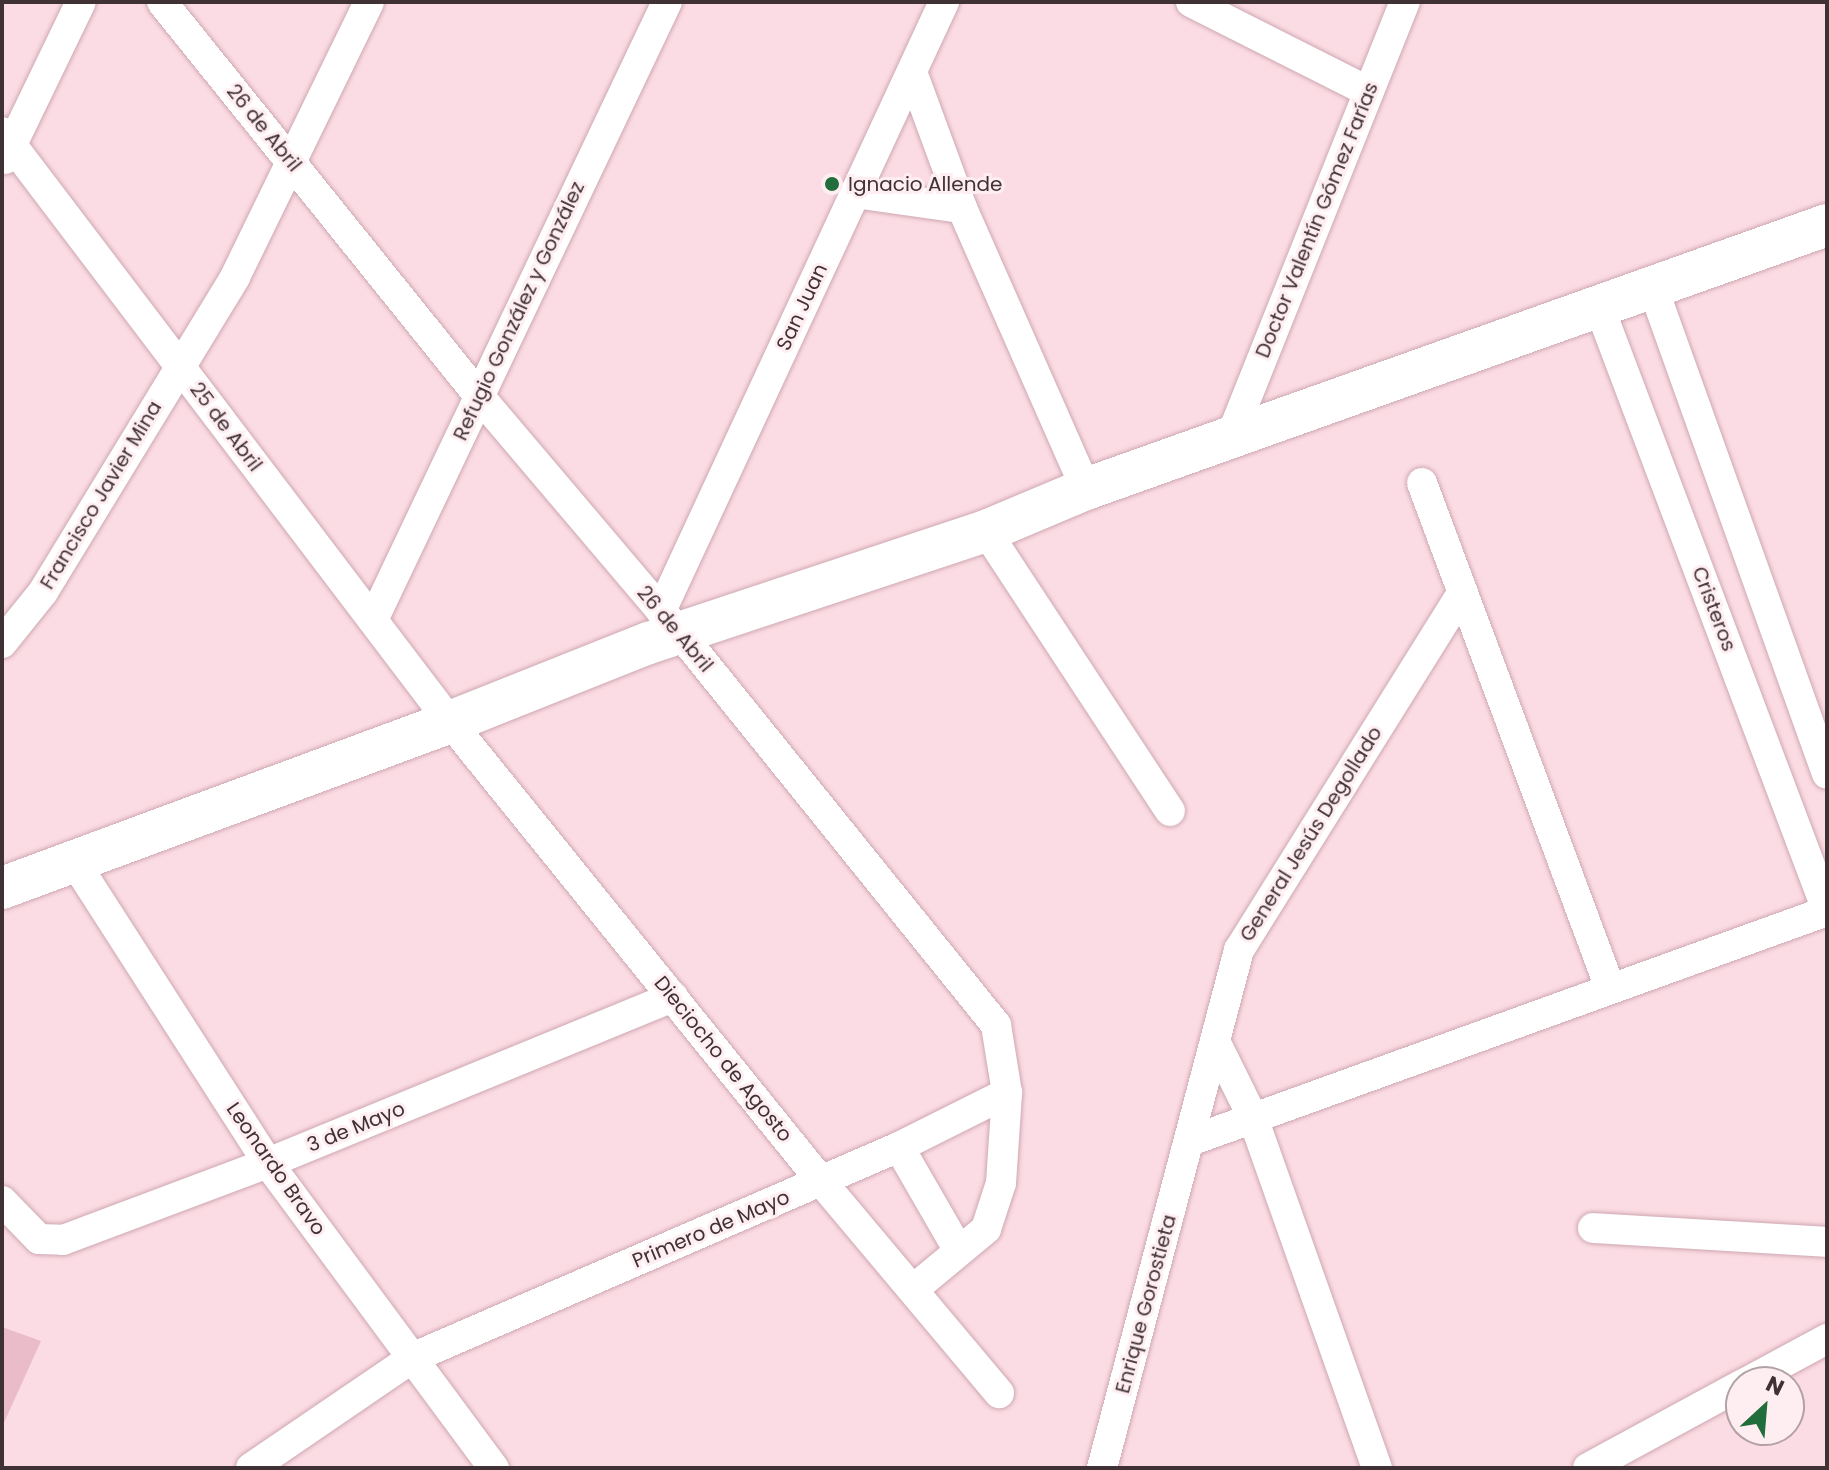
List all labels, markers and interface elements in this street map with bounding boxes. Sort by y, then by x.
street label: Doctor Valentín Gómez Farías [1251,79,1383,361]
street label: 26 de Abril [222,80,306,176]
place label: Ignacio Allende [848,172,1002,196]
marker: Ignacio Allende [823,175,841,193]
street label: Refugio González y González [448,178,590,444]
street label: San Juan [771,260,833,354]
street label: 25 de Abril [185,378,267,476]
street label: Francisco Javier Mina [35,396,167,594]
street label: Cristeros [1687,563,1741,655]
street label: 26 de Abril [632,581,718,677]
street label: General Jesús Degollado [1235,722,1387,946]
street label: Dieciocho de Agosto [649,971,797,1147]
street label: 3 de Mayo [304,1097,408,1157]
street label: Leonardo Bravo [221,1098,331,1240]
street label: Primero de Mayo [629,1185,793,1273]
street label: Enrique Gorostieta [1111,1212,1181,1396]
north arrow [1725,1366,1805,1446]
text: N [1761,1368,1789,1403]

